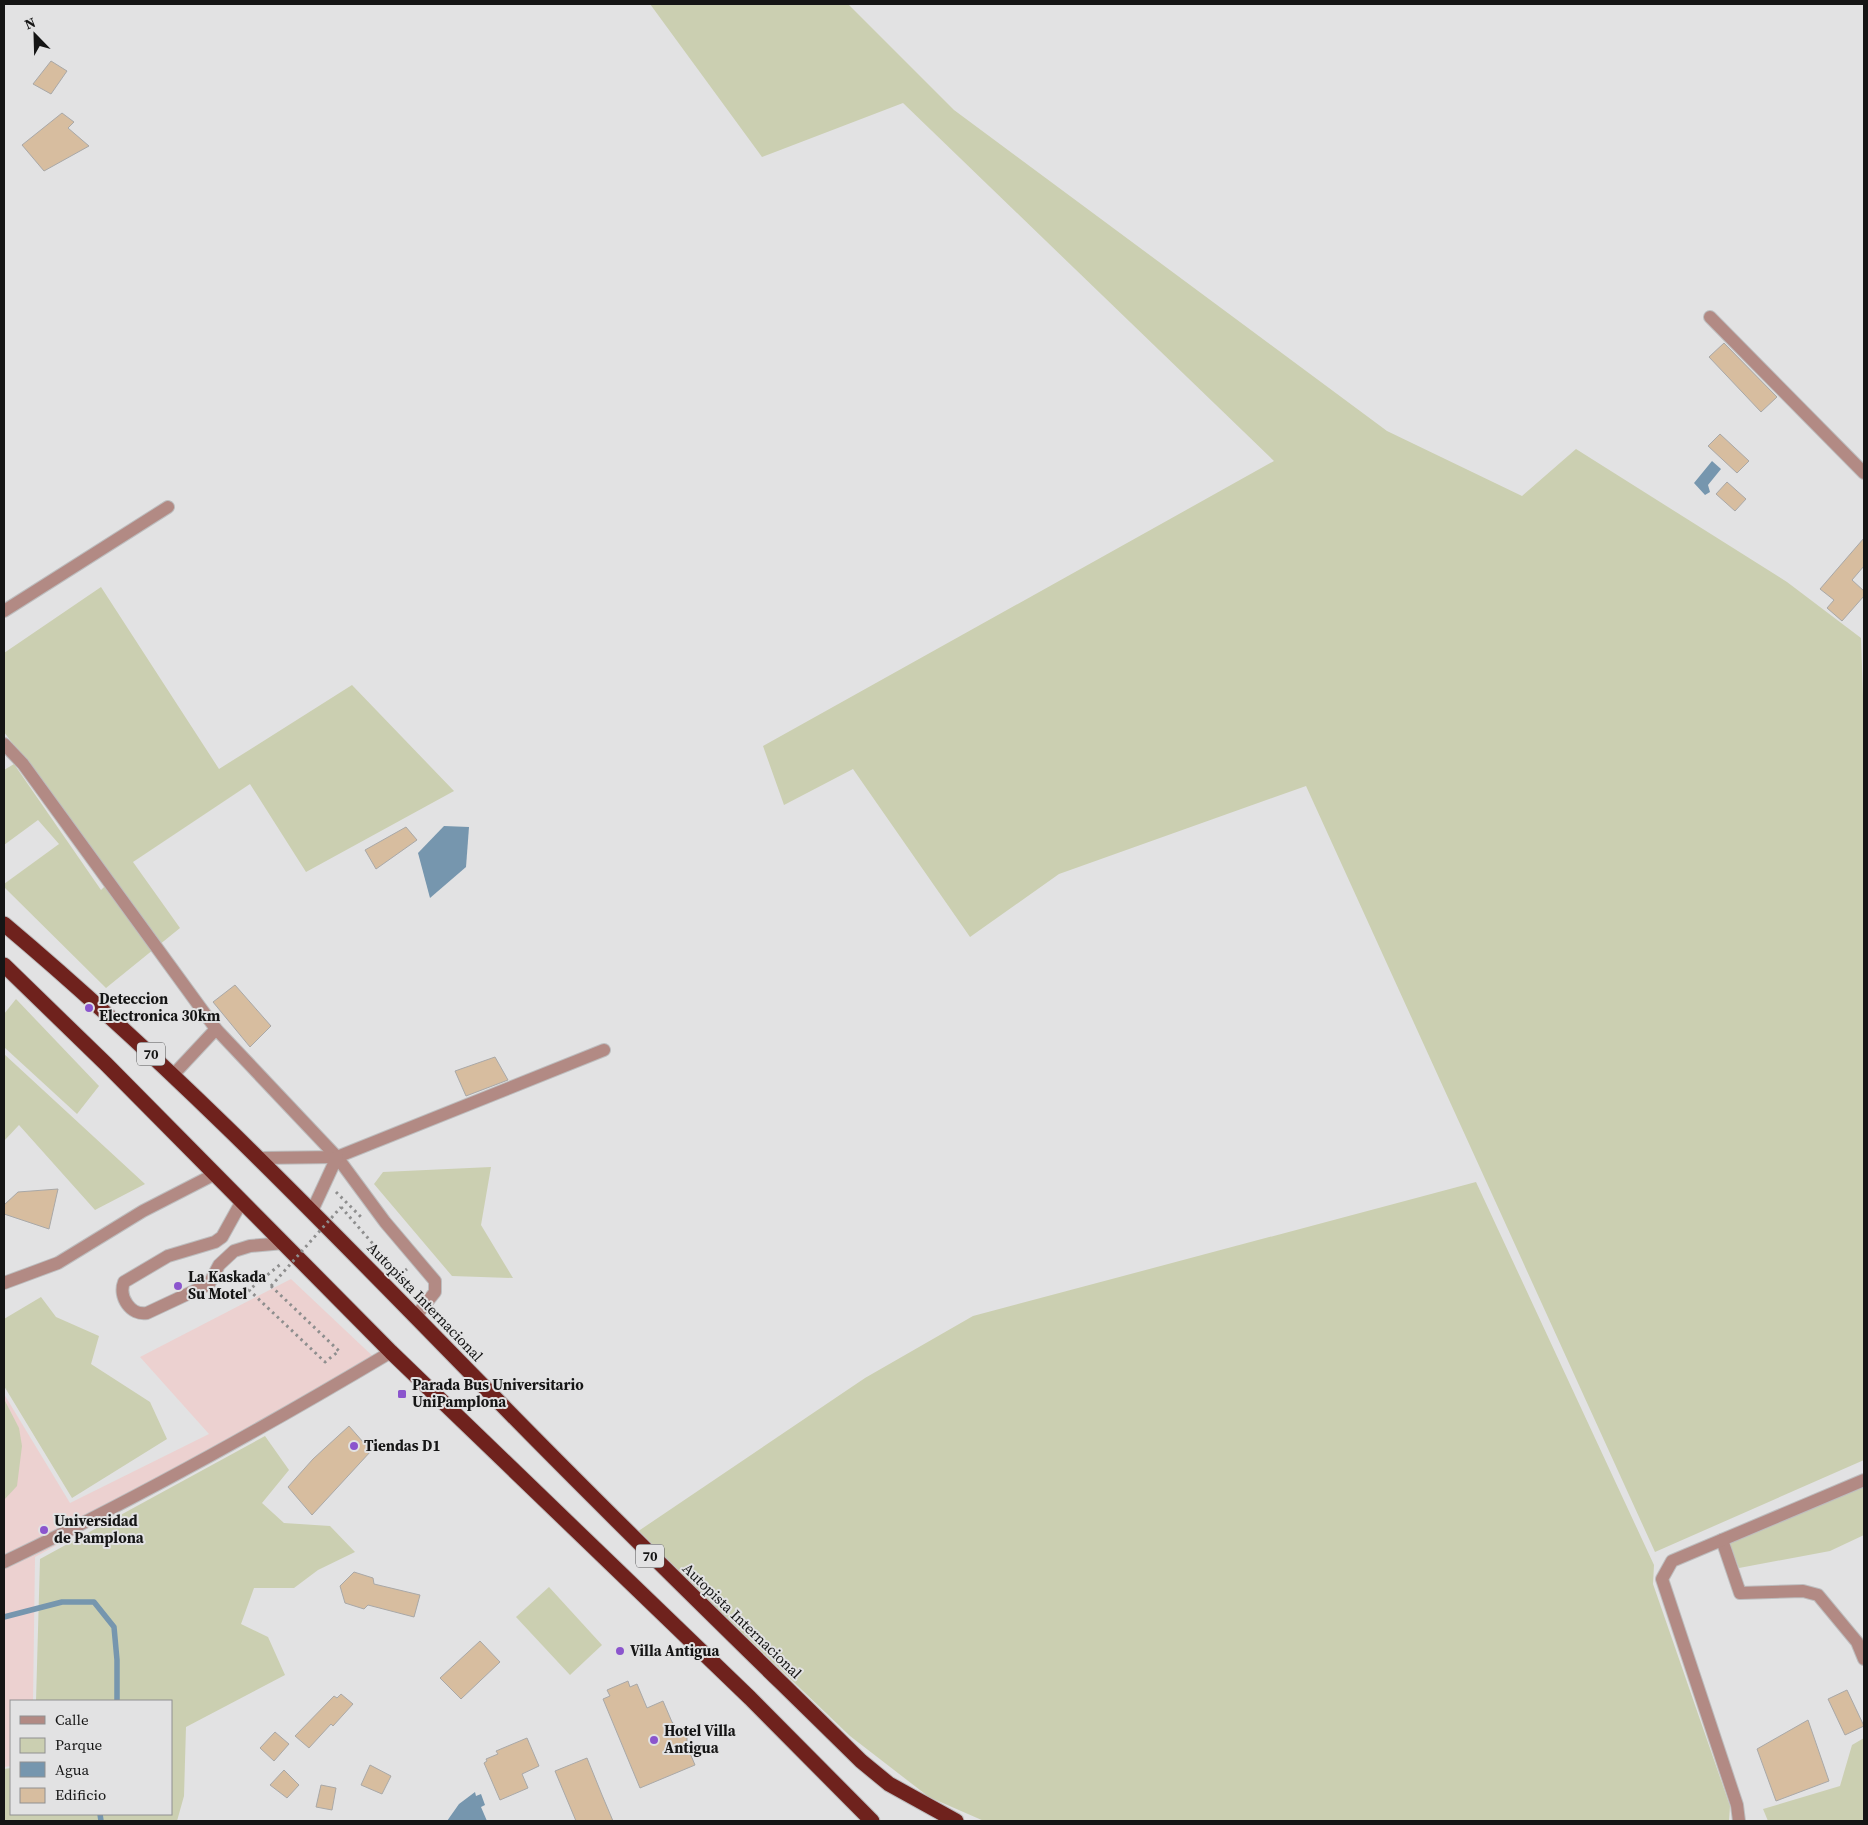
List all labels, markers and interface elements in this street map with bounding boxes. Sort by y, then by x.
north arrow [10,10,60,60]
text: N [21,12,39,34]
place label: Deteccion Electronica 30km [99,988,221,1026]
marker: Deteccion Electronica 30km [83,1002,95,1014]
road number: 70 [137,1042,165,1066]
street label: Autopista Internacional [363,1237,488,1366]
place label: La Kaskada Su Motel [188,1266,267,1304]
marker: La Kaskada Su Motel [172,1280,184,1292]
place label: Parada Bus Universitario UniPamplona [412,1374,584,1412]
marker: Parada Bus Universitario UniPamplona [396,1388,408,1400]
place label: Tiendas D1 [364,1435,441,1456]
marker: Tiendas D1 [348,1440,360,1452]
place label: Universidad de Pamplona [54,1510,145,1548]
marker: Universidad de Pamplona [38,1524,50,1536]
road number: 70 [636,1544,664,1568]
street label: Autopista Internacional [678,1558,807,1684]
place label: Villa Antigua [630,1640,720,1661]
marker: Villa Antigua [614,1645,626,1657]
legend [10,1700,172,1815]
text: Calle [55,1709,89,1730]
place label: Hotel Villa Antigua [664,1720,737,1758]
text: Parque [55,1734,103,1755]
marker: Hotel Villa Antigua [648,1734,660,1746]
text: Agua [55,1759,89,1780]
text: Edificio [55,1784,106,1805]

